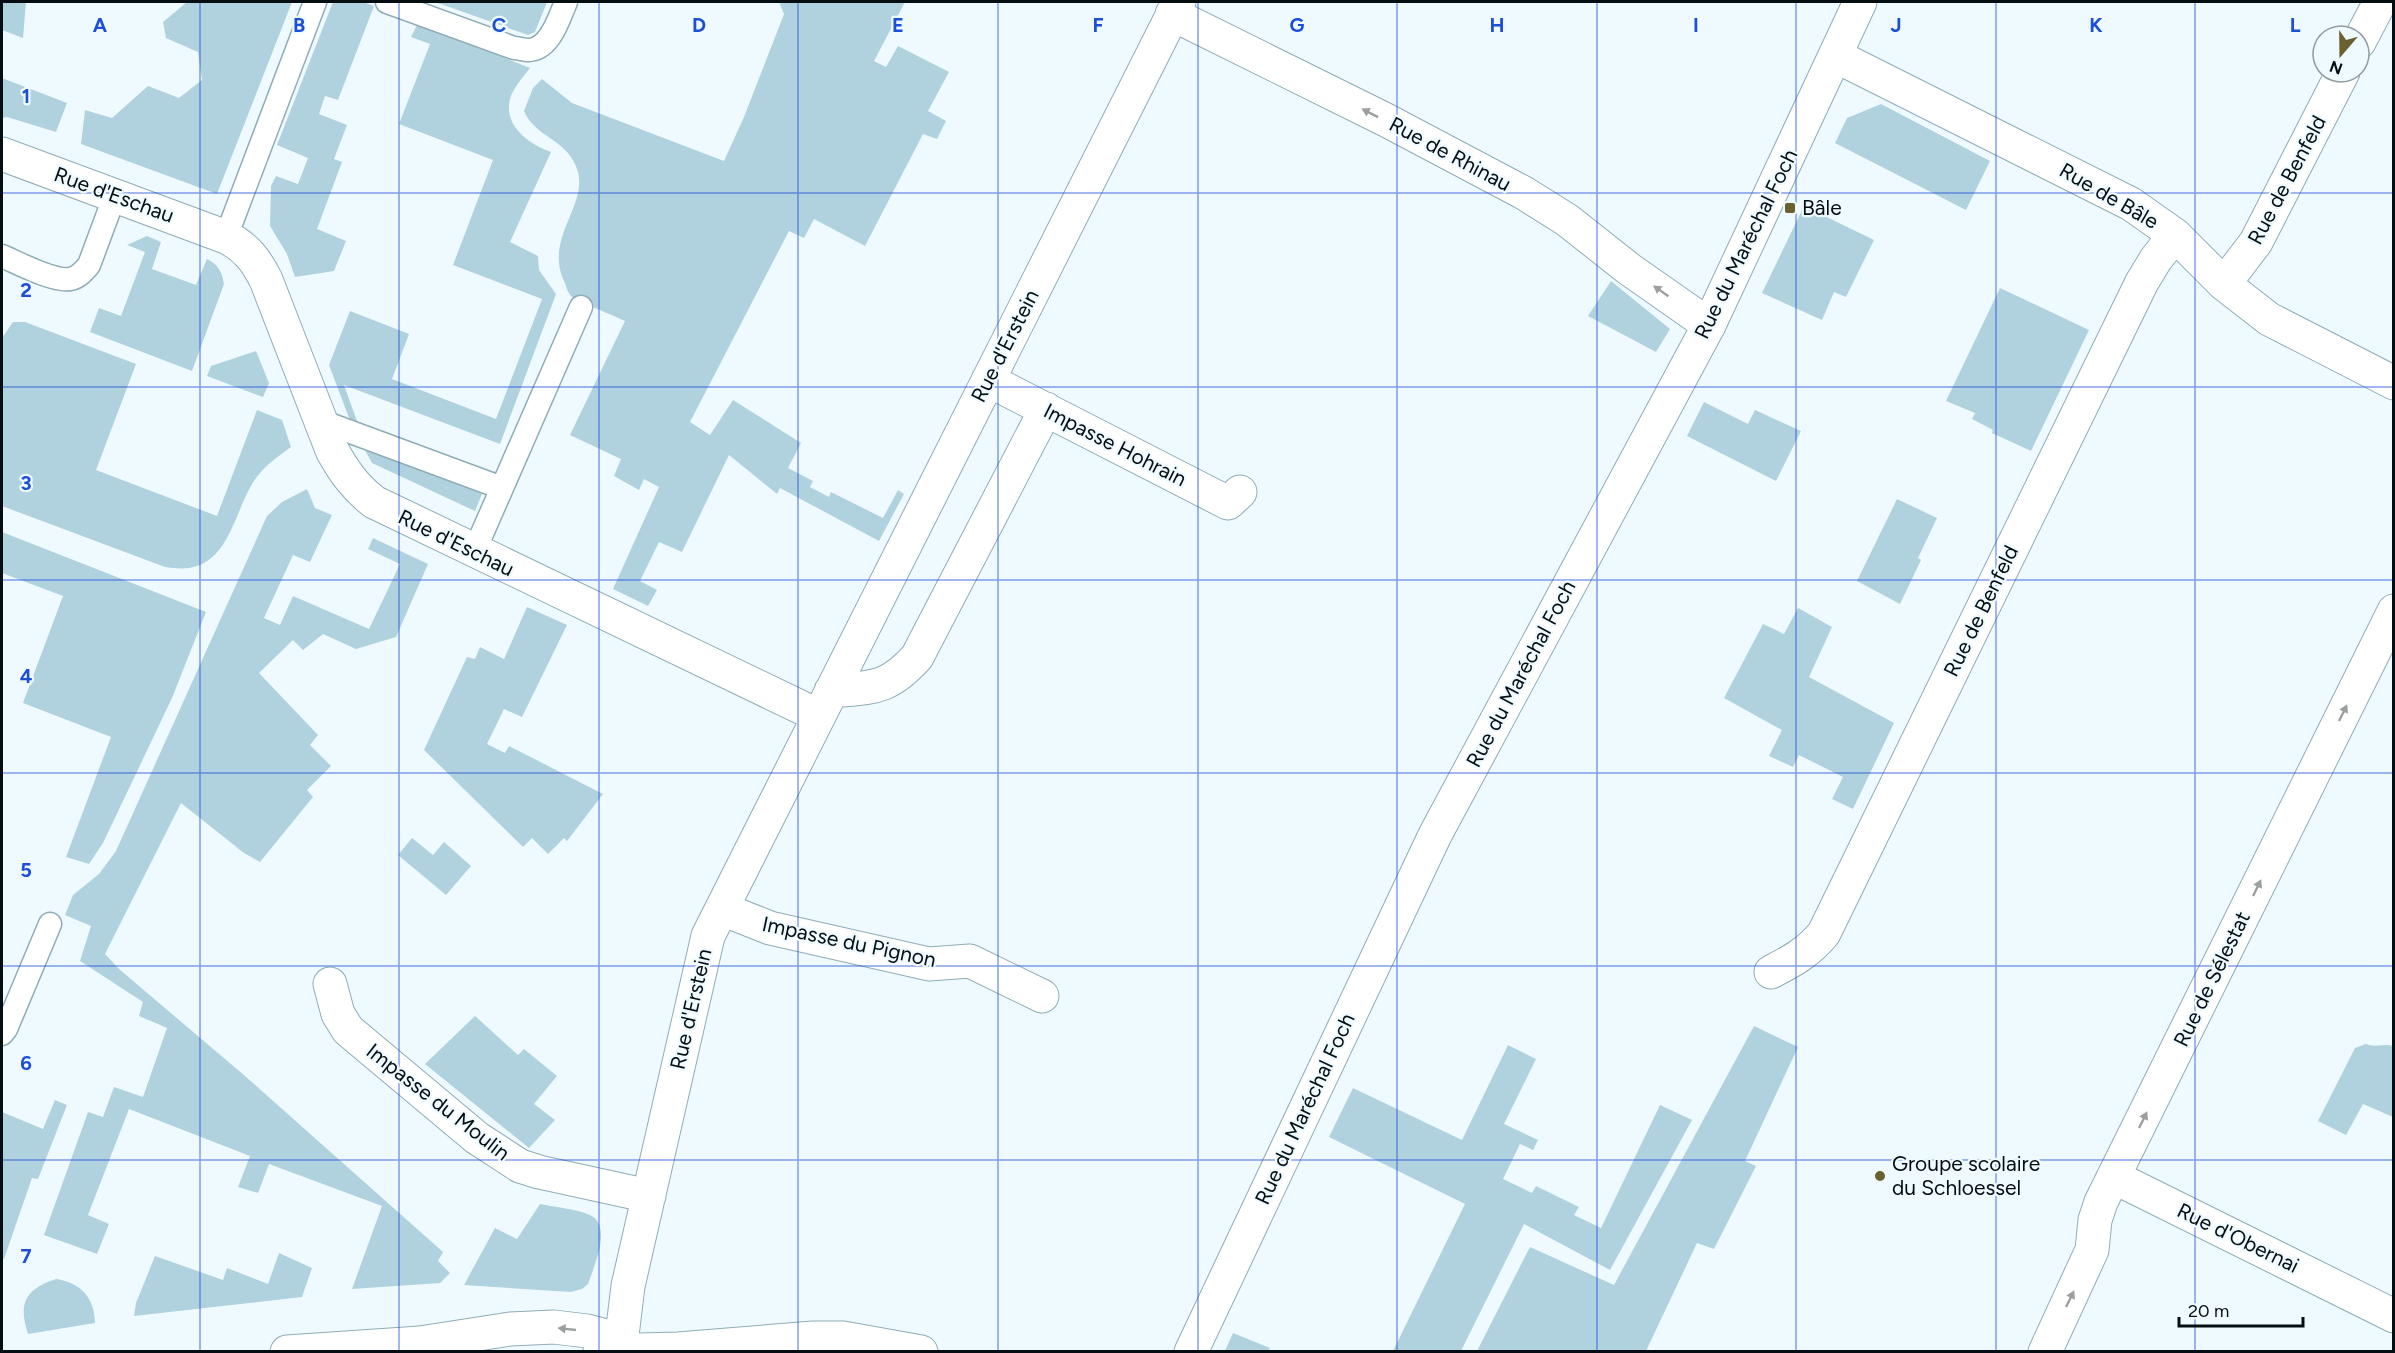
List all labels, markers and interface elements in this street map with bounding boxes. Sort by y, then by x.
text: A [93,13,108,37]
text: B [293,13,305,37]
text: C [492,13,506,37]
text: D [692,13,706,37]
text: E [892,13,904,37]
text: F [1092,13,1104,37]
text: G [1290,13,1305,37]
text: H [1490,13,1505,37]
text: I [1693,13,1699,37]
text: J [1890,13,1902,37]
text: K [2089,13,2103,37]
text: L [2290,13,2301,37]
north arrow [2311,24,2371,84]
text: N [2327,57,2345,79]
text: 1 [22,84,30,108]
one-way arrow [1362,108,1379,117]
street label: Rue de Rhinau [1385,111,1515,196]
street label: Rue de Benfeld [2242,111,2331,249]
street label: Rue du Maréchal Foch [1689,145,1802,343]
street label: Rue de Bâle [2055,157,2163,234]
street label: Rue d'Eschau [51,161,178,228]
place label: Bâle [1802,195,1842,220]
marker: Bâle [1783,201,1797,215]
text: 2 [20,278,32,302]
street label: Rue d'Erstein [965,285,1044,406]
one-way arrow [1653,285,1669,297]
street label: Impasse Hohrain [1040,398,1191,491]
text: 3 [20,471,32,495]
street label: Rue d'Eschau [394,504,518,581]
street label: Rue de Benfeld [1938,541,2023,680]
street label: Rue du Maréchal Foch [1461,576,1580,771]
text: 4 [20,664,33,688]
one-way arrow [2338,705,2348,722]
text: 5 [20,858,32,882]
one-way arrow [2252,880,2261,897]
street label: Rue de Sélestat [2168,907,2255,1050]
street label: Impasse du Pignon [760,911,938,972]
street label: Rue d'Erstein [664,946,717,1072]
street label: Rue du Maréchal Foch [1249,1009,1360,1208]
street label: Impasse du Moulin [362,1038,515,1165]
text: 6 [20,1051,32,1075]
one-way arrow [2138,1111,2147,1128]
place label: Groupe scolaire du Schloessel [1892,1151,2040,1200]
marker: Groupe scolaire du Schloessel [1873,1169,1887,1183]
street label: Rue d'Obernai [2173,1197,2303,1278]
text: 7 [20,1244,32,1268]
one-way arrow [2066,1290,2075,1307]
scale bar [2179,1290,2304,1328]
text: 20 m [2188,1300,2229,1322]
one-way arrow [558,1324,577,1334]

